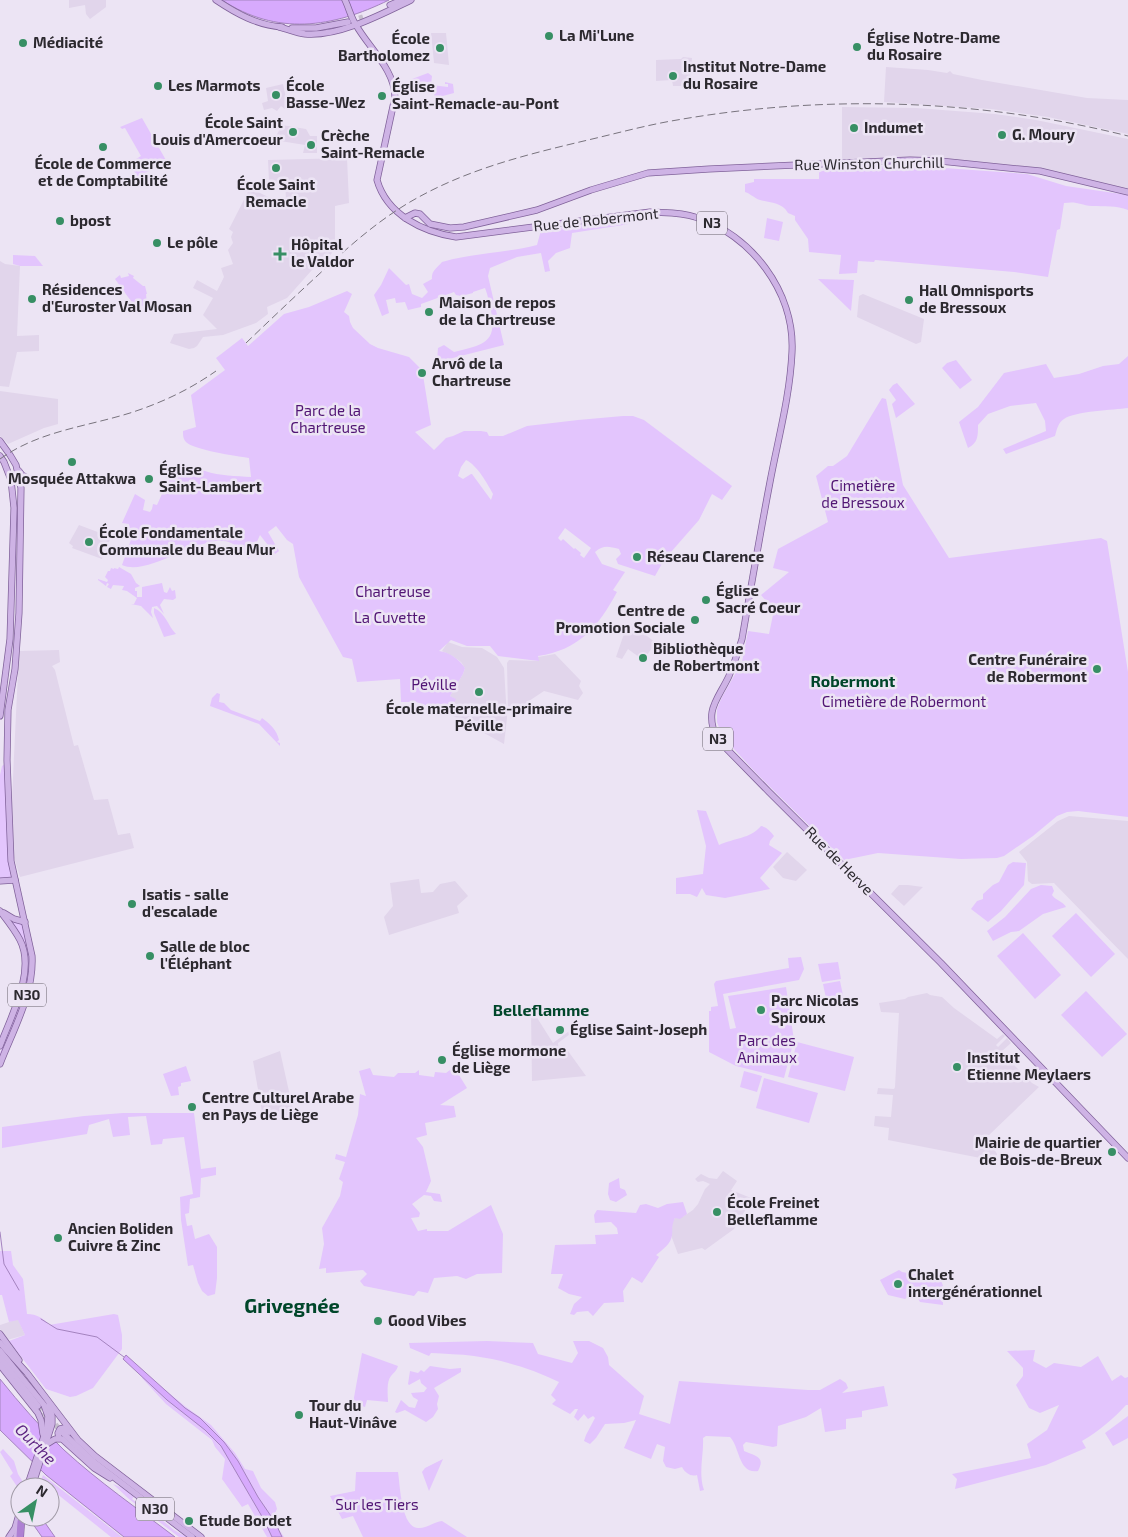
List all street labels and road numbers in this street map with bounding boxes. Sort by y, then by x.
street label: Rue Winston Churchill [794,153,945,173]
street label: Rue de Robermont [532,203,660,235]
road number: N3 [697,212,727,234]
road number: N3 [703,728,733,751]
street label: Rue de Herve [802,822,878,898]
road number: N30 [8,984,46,1006]
road number: N30 [136,1498,174,1520]

